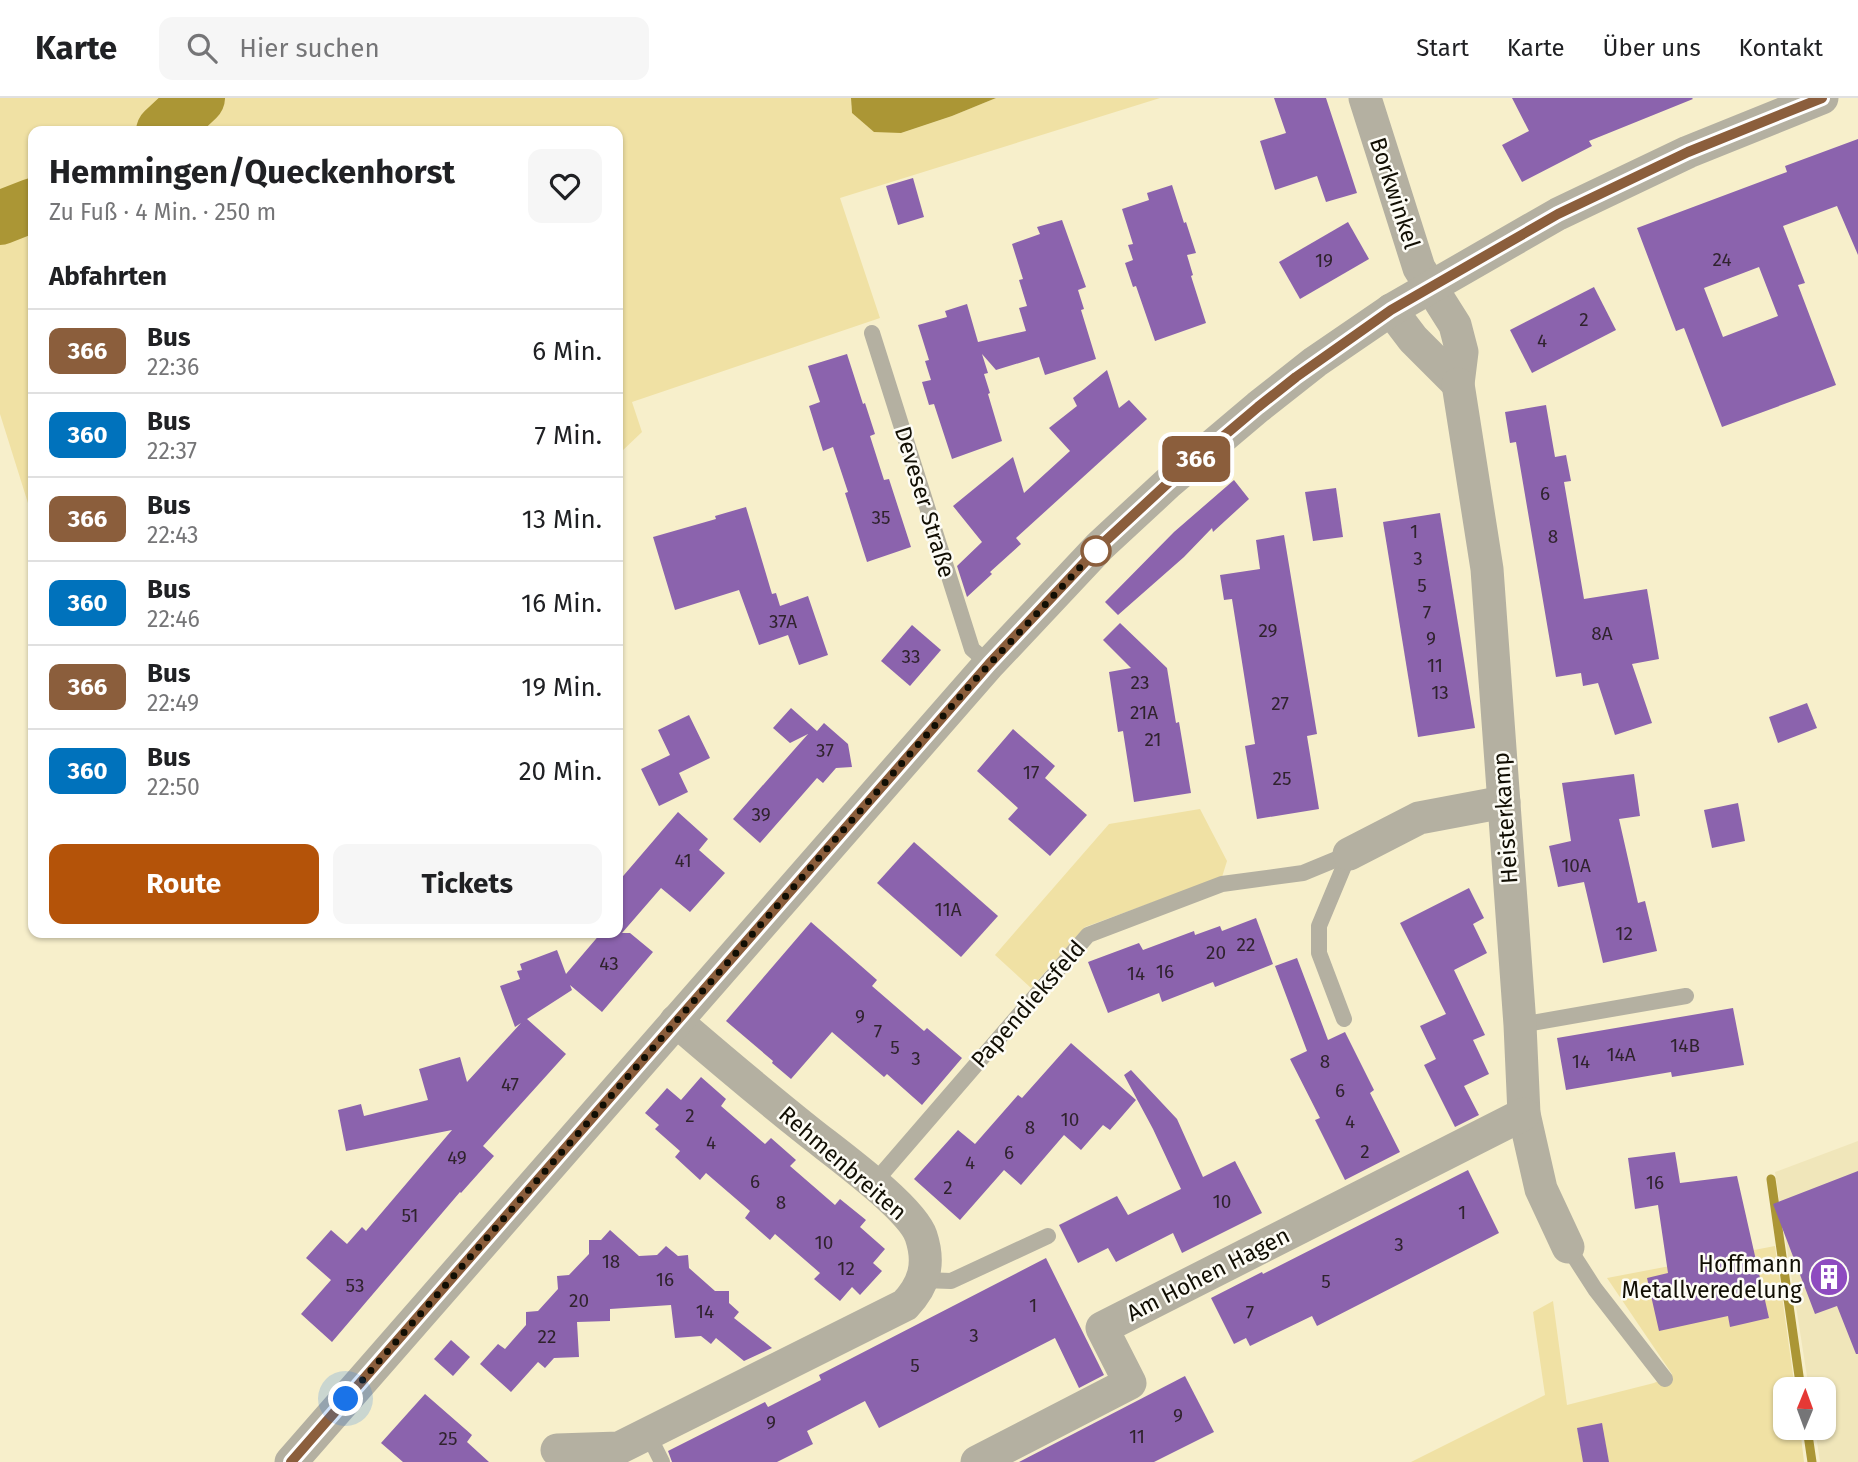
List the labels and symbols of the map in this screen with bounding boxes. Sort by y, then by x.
street label: Borkwinkel [1364,134,1426,252]
house number: 24 [1712,248,1732,271]
house number: 19 [1315,249,1333,272]
house number: 2 [1579,308,1589,331]
house number: 4 [1537,329,1547,352]
street label: Deveser Straße [889,423,961,581]
line badge: 366 [1156,436,1236,482]
house number: 6 [1540,482,1550,505]
house number: 35 [871,506,891,529]
house number: 1 [1410,520,1418,543]
house number: 8 [1548,525,1558,548]
unlabelled marker [1081,536,1111,566]
house number: 3 [1413,547,1423,570]
house number: 5 [1417,574,1427,597]
house number: 7 [1423,601,1431,624]
house number: 37A [769,610,797,633]
house number: 29 [1258,619,1278,642]
house number: 8A [1591,622,1613,645]
house number: 9 [1426,627,1436,650]
house number: 33 [902,645,920,668]
house number: 11 [1427,654,1443,677]
house number: 23 [1131,671,1149,694]
house number: 13 [1431,681,1449,704]
house number: 27 [1271,692,1289,715]
house number: 21A [1130,701,1158,724]
house number: 21 [1144,728,1162,751]
house number: 37 [816,739,834,762]
street label: Heisterkamp [1486,751,1524,885]
house number: 17 [1023,761,1039,784]
house number: 25 [1273,767,1291,790]
house number: 39 [751,803,771,826]
house number: 41 [674,849,692,872]
house number: 10A [1561,854,1591,877]
house number: 11A [934,898,962,921]
house number: 12 [1615,922,1633,945]
house number: 22 [1237,933,1255,956]
street label: Papendieksfeld [965,934,1091,1074]
house number: 20 [1206,941,1226,964]
house number: 43 [599,952,619,975]
house number: 16 [1156,960,1174,983]
house number: 14 [1127,962,1145,985]
house number: 9 [855,1005,865,1028]
house number: 7 [874,1020,882,1043]
house number: 14B [1670,1034,1700,1057]
house number: 5 [890,1036,900,1059]
house number: 14A [1606,1043,1636,1066]
house number: 3 [911,1047,921,1070]
house number: 8 [1320,1050,1330,1073]
house number: 14 [1572,1050,1590,1073]
house number: 47 [501,1073,519,1096]
house number: 6 [1335,1079,1345,1102]
street label: Rehmenbreiten [773,1100,913,1226]
house number: 2 [685,1104,695,1127]
house number: 10 [1061,1108,1079,1131]
house number: 4 [1345,1110,1355,1133]
house number: 8 [1025,1116,1035,1139]
house number: 4 [706,1131,716,1154]
house number: 2 [1360,1140,1370,1163]
house number: 6 [1004,1141,1014,1164]
house number: 49 [447,1146,467,1169]
house number: 4 [965,1151,975,1174]
house number: 6 [750,1170,760,1193]
house number: 16 [1646,1171,1664,1194]
house number: 2 [943,1176,953,1199]
house number: 10 [1213,1190,1231,1213]
house number: 8 [776,1191,786,1214]
house number: 1 [1458,1201,1466,1224]
house number: 51 [402,1204,418,1227]
street label: Am Hohen Hagen [1122,1221,1294,1327]
house number: 10 [815,1231,833,1254]
house number: 3 [1394,1233,1404,1256]
house number: 18 [602,1250,620,1273]
place label: Hoffmann Metallveredelung [1622,1250,1802,1304]
building icon: Hoffmann Metallveredelung [1808,1256,1850,1298]
house number: 12 [837,1257,855,1280]
house number: 16 [656,1268,674,1291]
house number: 5 [1321,1270,1331,1293]
house number: 53 [346,1274,364,1297]
house number: 20 [569,1289,589,1312]
house number: 1 [1029,1294,1037,1317]
house number: 14 [696,1300,714,1323]
house number: 7 [1246,1301,1254,1324]
house number: 3 [969,1324,979,1347]
house number: 22 [538,1325,556,1348]
house number: 5 [910,1354,920,1377]
north arrow [1773,1377,1836,1440]
your location [328,1381,363,1416]
house number: 9 [1173,1404,1183,1427]
house number: 9 [766,1411,776,1434]
house number: 11 [1129,1425,1145,1448]
house number: 25 [439,1427,457,1450]

